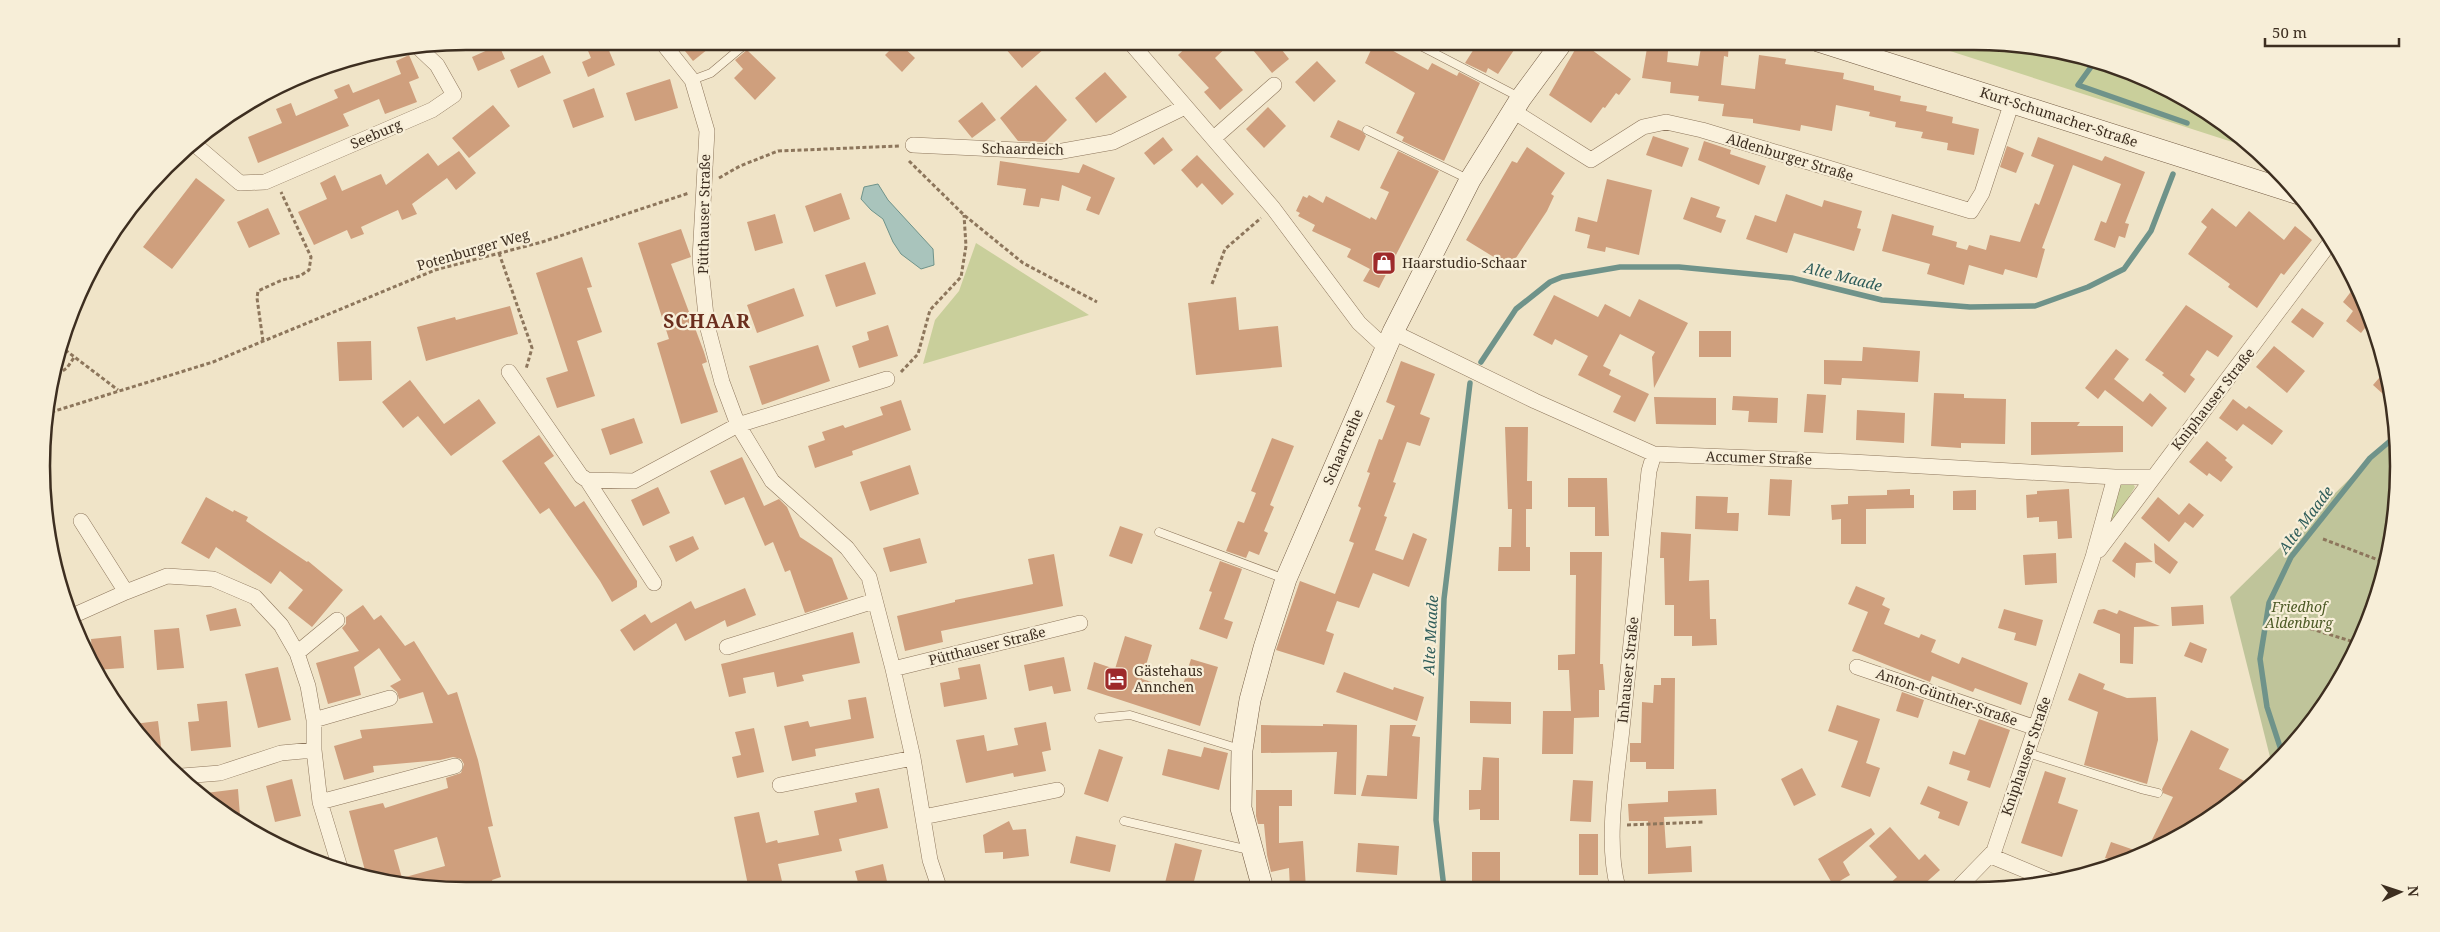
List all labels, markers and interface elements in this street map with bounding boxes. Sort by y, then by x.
scale bar [2265,15,2399,47]
text: 50 m [2272,22,2307,42]
street label: Kurt-Schumacher-Straße [1978,82,2141,151]
street label: Seeburg [347,114,405,153]
street label: Aldenburger Straße [1724,128,1856,185]
street label: Schaardeich [982,138,1064,159]
street label: Pütthauser Straße [693,154,714,274]
street label: Potenburger Weg [414,224,532,275]
shop icon: Haarstudio-Schaar [1371,250,1397,276]
place label: Haarstudio-Schaar [1402,253,1527,272]
water label: Alte Maade [1801,256,1885,295]
district label: SCHAAR [663,308,751,334]
street label: Kniphauser Straße [2167,344,2259,454]
street label: Schaarreihe [1318,406,1367,488]
street label: Accumer Straße [1705,446,1813,469]
water label: Alte Maade [2273,481,2337,558]
water label: Alte Maade [1418,594,1442,676]
park label: Friedhof Aldenburg [2264,597,2334,632]
street label: Inhauser Straße [1612,616,1643,724]
street label: Pütthauser Straße [926,622,1047,669]
place label: Gästehaus Annchen [1134,661,1203,696]
street label: Anton-Günther-Straße [1874,663,2021,730]
hotel icon: Gästehaus Annchen [1103,666,1129,692]
street label: Kniphauser Straße [1996,694,2055,818]
north arrow [2375,867,2425,917]
text: N [2404,885,2423,897]

